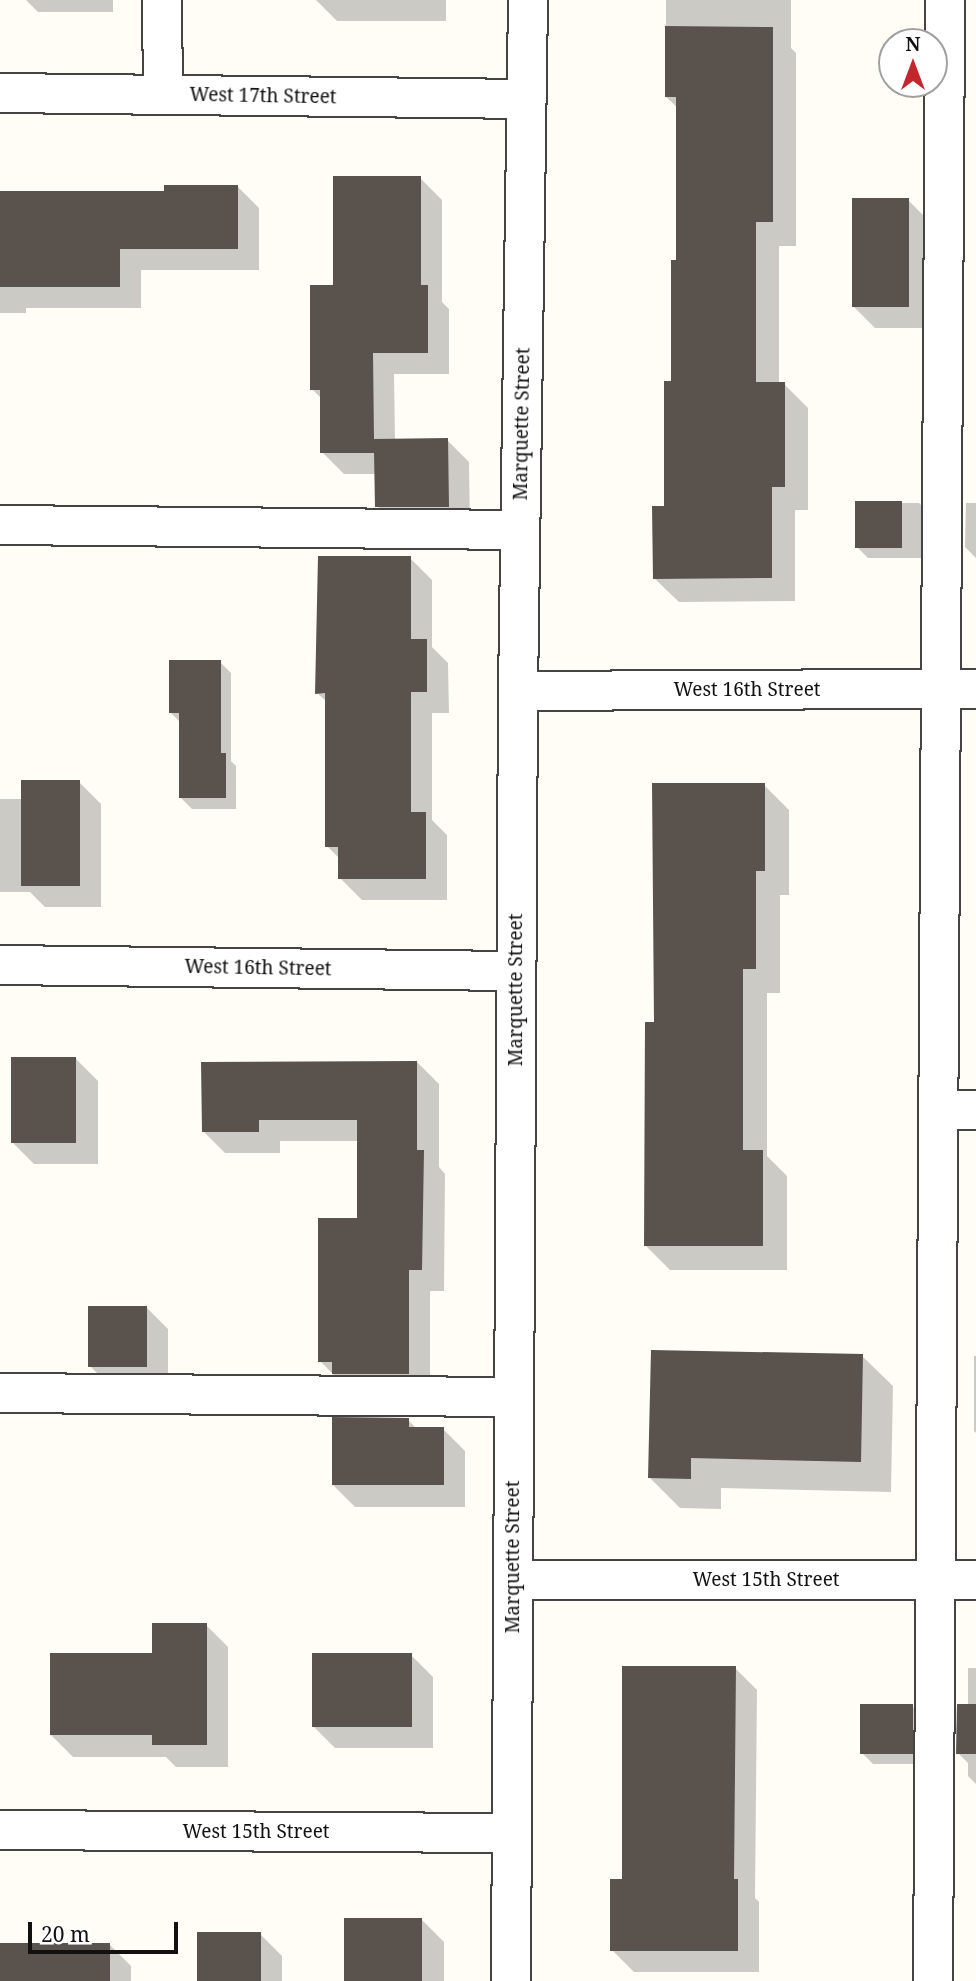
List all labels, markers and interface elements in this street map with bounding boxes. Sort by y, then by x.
north arrow [878,28,948,98]
text: N [906,31,920,57]
street label: West 17th Street [189,83,337,109]
street label: Marquette Street [509,347,535,501]
street label: West 16th Street [673,679,821,701]
street label: Marquette Street [505,914,527,1066]
street label: West 16th Street [184,955,332,981]
street label: Marquette Street [502,1481,524,1633]
street label: West 15th Street [692,1569,840,1591]
street label: West 15th Street [182,1821,330,1843]
scale bar [32,1908,182,1952]
text: 20 m [41,1920,90,1948]

